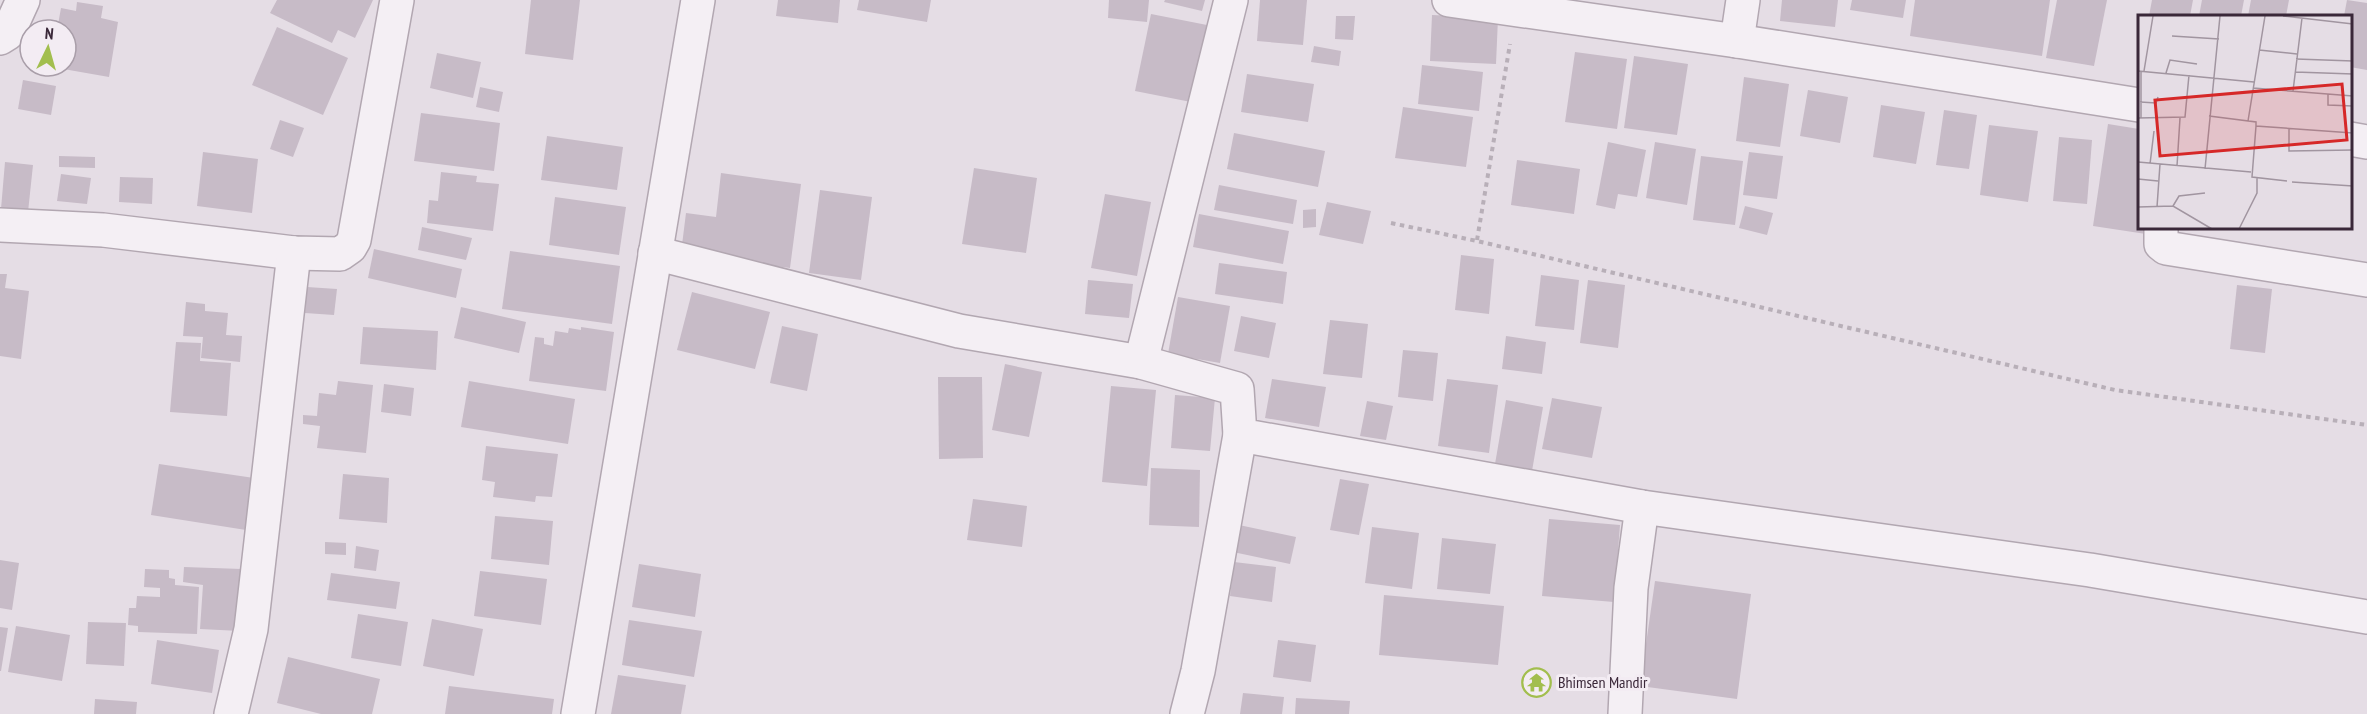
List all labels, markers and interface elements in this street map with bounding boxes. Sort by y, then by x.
inset map [2138,15,2352,230]
north arrow [18,18,78,78]
text: N [44,23,54,43]
temple icon: Bhimsen Mandir [1521,666,1553,698]
place label: Bhimsen Mandir [1558,672,1648,692]

